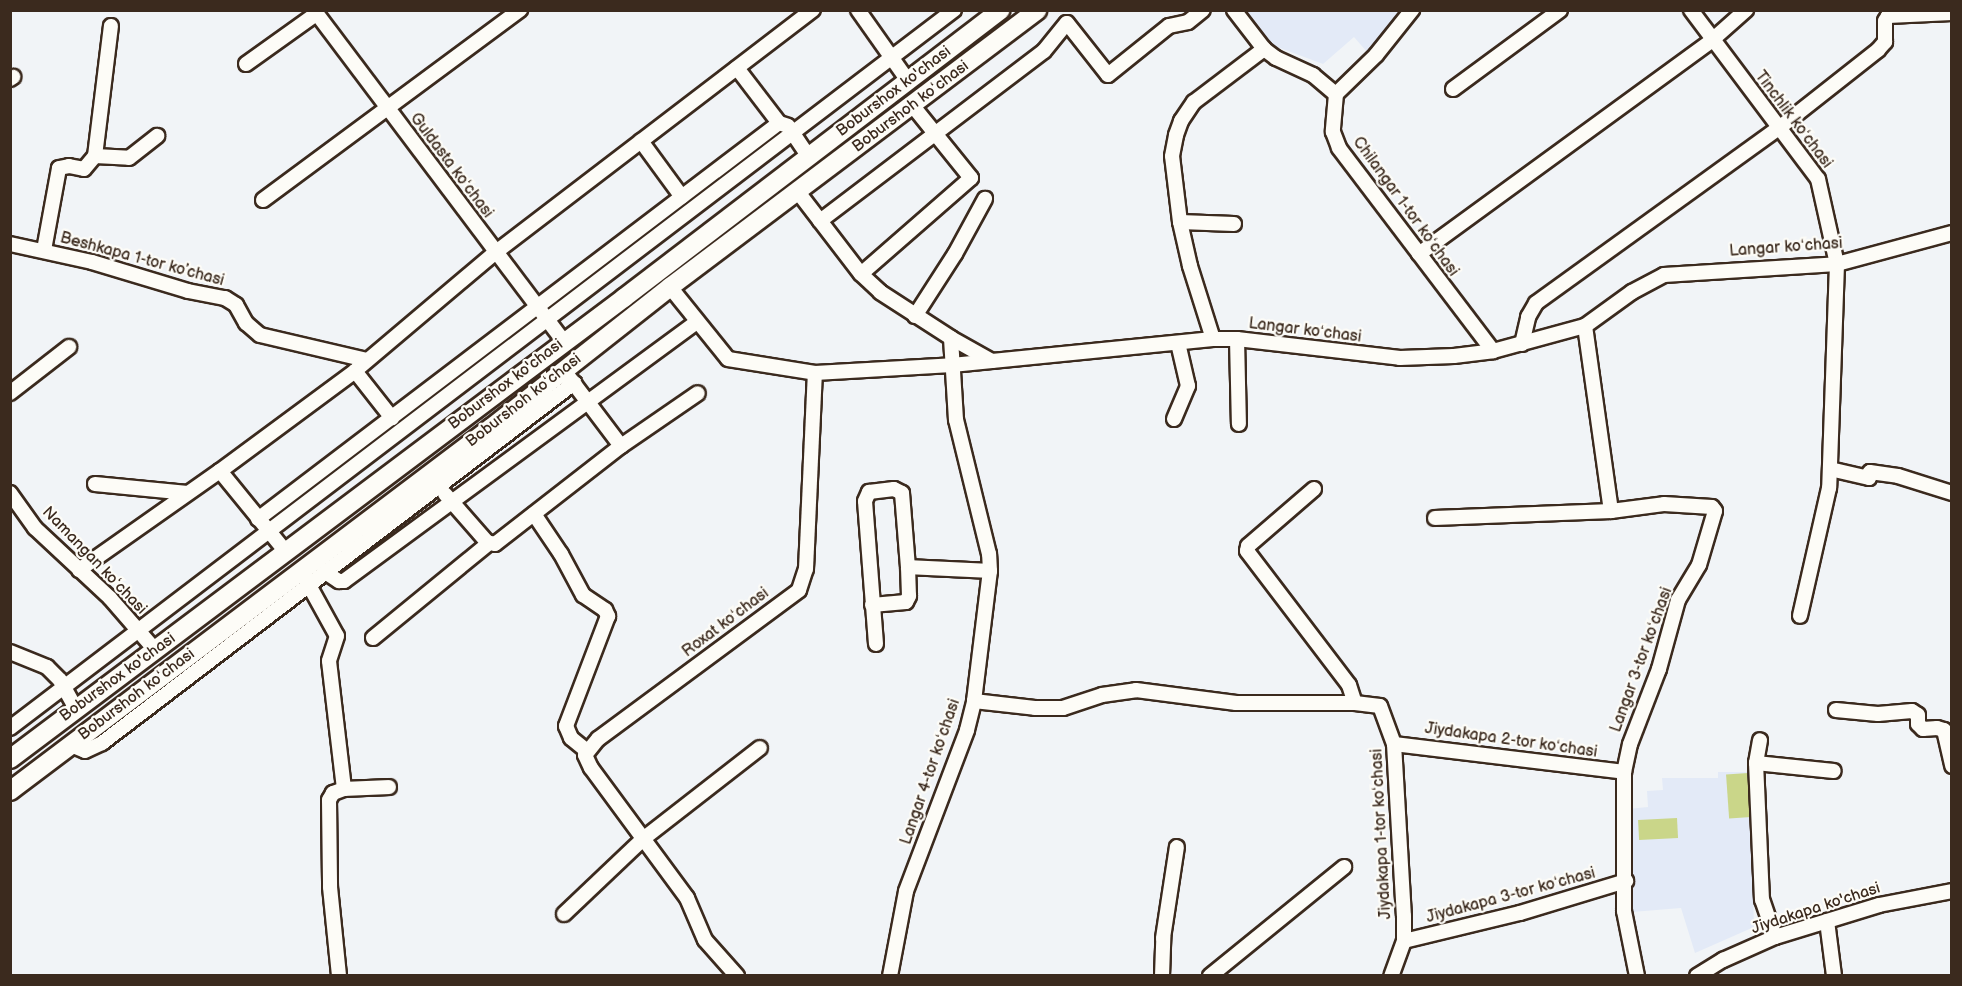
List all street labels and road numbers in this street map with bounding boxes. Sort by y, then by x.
street label: Boburshox ko'chasi [833,43,955,141]
street label: Boburshoh koʻchasi [849,57,973,157]
street label: Tinchlik koʻchasi [1750,68,1836,172]
street label: Guldasta koʻchasi [405,110,497,222]
street label: Chilangar 1-tor koʻchasi [1348,133,1462,281]
street label: Beshkapa 1-tor koʼchasi [58,229,226,291]
street label: Langar koʻchasi [1729,234,1843,262]
street label: Langar koʻchasi [1247,315,1363,347]
street label: Boburshox ko'chasi [445,336,567,434]
street label: Boburshoh koʻchasi [463,350,585,452]
street label: Namangan koʻchasi [38,503,150,619]
street label: Roxat koʻchasi [679,584,773,662]
street label: Langar 3-tor koʻchasi [1607,585,1677,735]
street label: Boburshox ko'chasi [56,630,180,726]
street label: Boburshoh koʻchasi [75,645,199,745]
street label: Langar 4-tor koʻchasi [897,697,965,847]
street label: Jiydakapa 2-tor koʻchasi [1424,719,1598,763]
street label: Jiydakapa 1-tor koʻchasi [1368,748,1396,920]
street label: Jiydakapa 3-tor koʻchasi [1424,864,1598,928]
street label: Jiydakapa ko'chasi [1749,879,1883,939]

